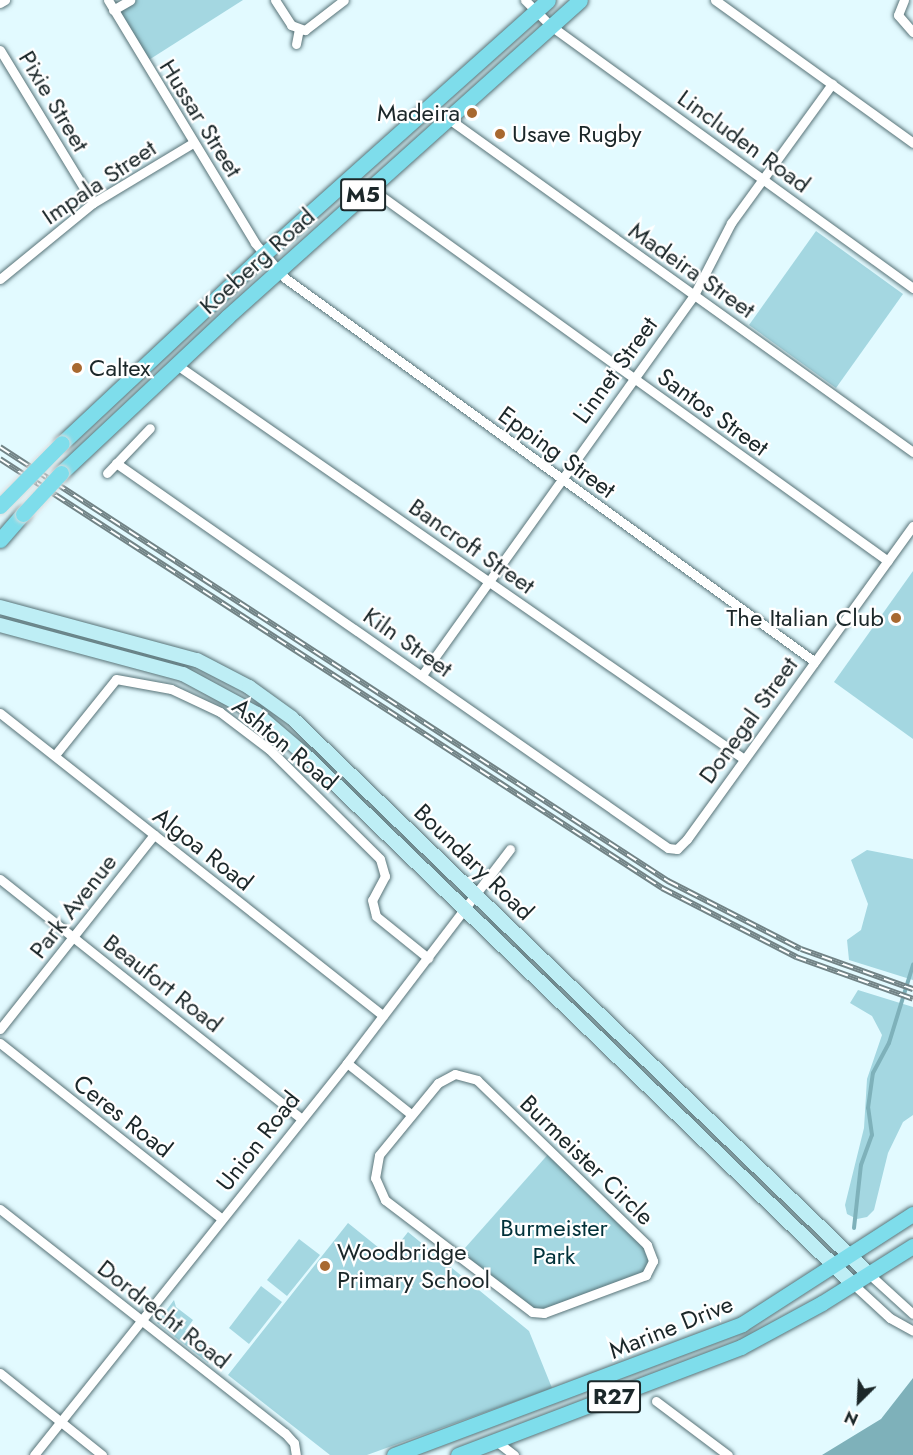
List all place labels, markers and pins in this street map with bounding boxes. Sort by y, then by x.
place label: Madeira [377,99,460,127]
marker: Madeira [465,106,479,120]
place label: Usave Rugby [512,120,641,148]
marker: Usave Rugby [493,127,507,141]
place label: Caltex [89,354,150,382]
marker: Caltex [70,361,84,375]
place label: The Italian Club [726,604,884,632]
marker: The Italian Club [889,611,903,625]
place label: Woodbridge Primary School [337,1238,490,1294]
marker: Woodbridge Primary School [318,1259,332,1273]

